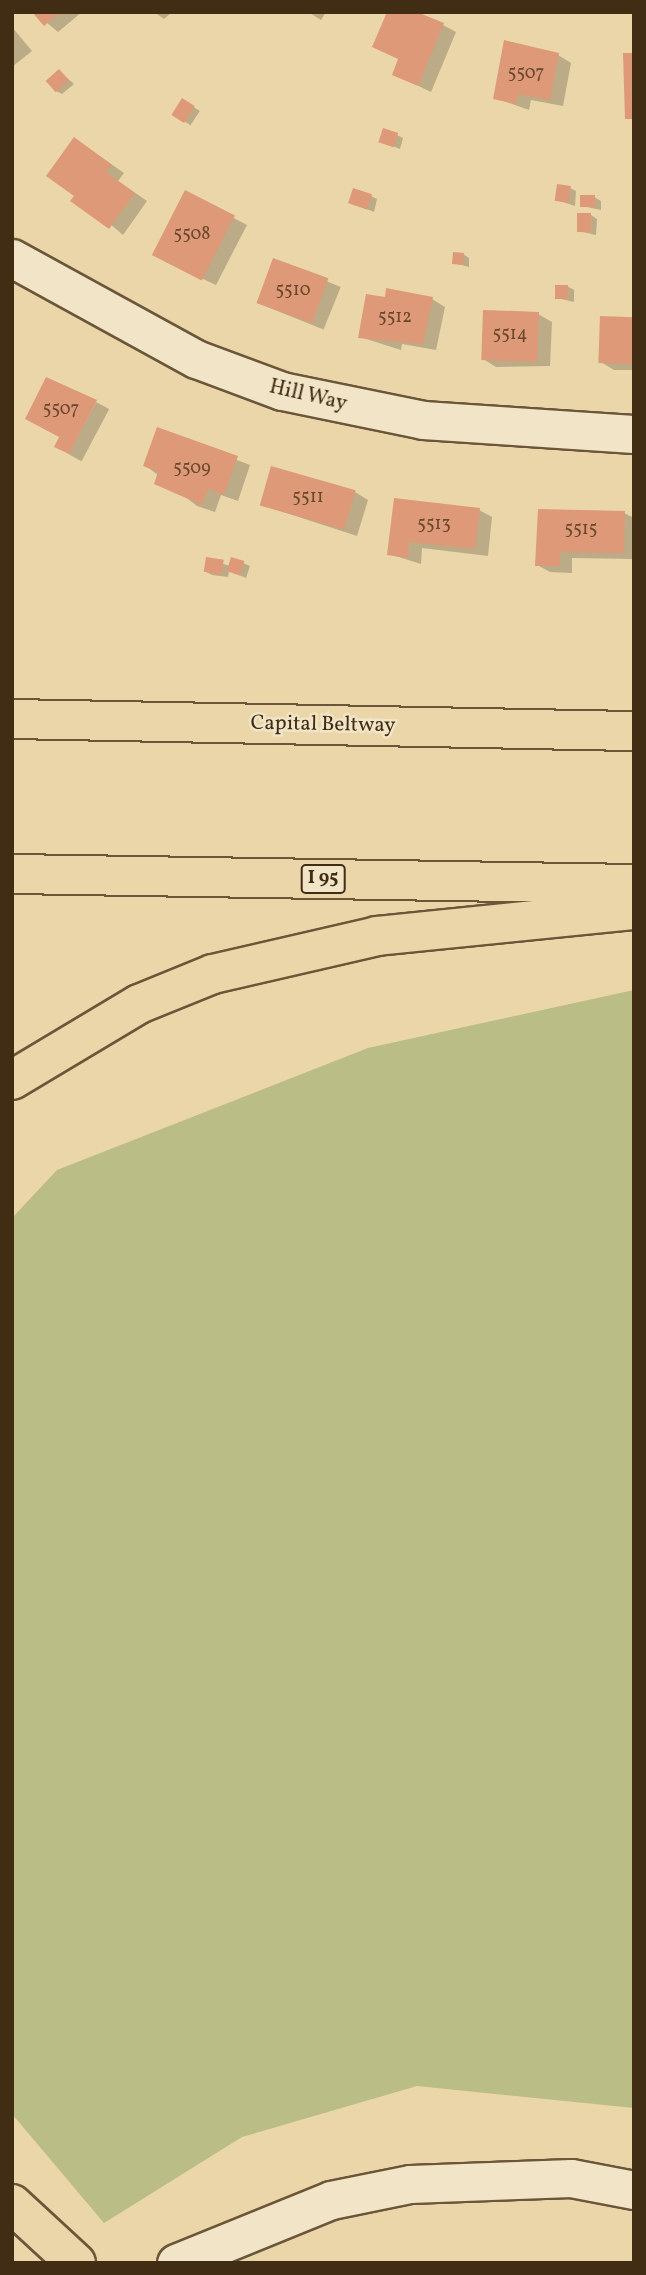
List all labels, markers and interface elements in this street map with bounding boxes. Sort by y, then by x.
house number: 5507 [508,63,544,85]
house number: 5508 [174,224,210,246]
house number: 5510 [275,280,311,302]
house number: 5512 [378,307,412,329]
house number: 5514 [492,324,528,346]
street label: Hill Way [266,375,350,417]
house number: 5507 [43,399,79,421]
house number: 5509 [173,458,211,480]
house number: 5511 [292,487,324,509]
house number: 5513 [417,514,451,536]
house number: 5515 [565,519,597,541]
street label: Capital Beltway [250,711,396,739]
road number: I 95 [300,864,346,894]

